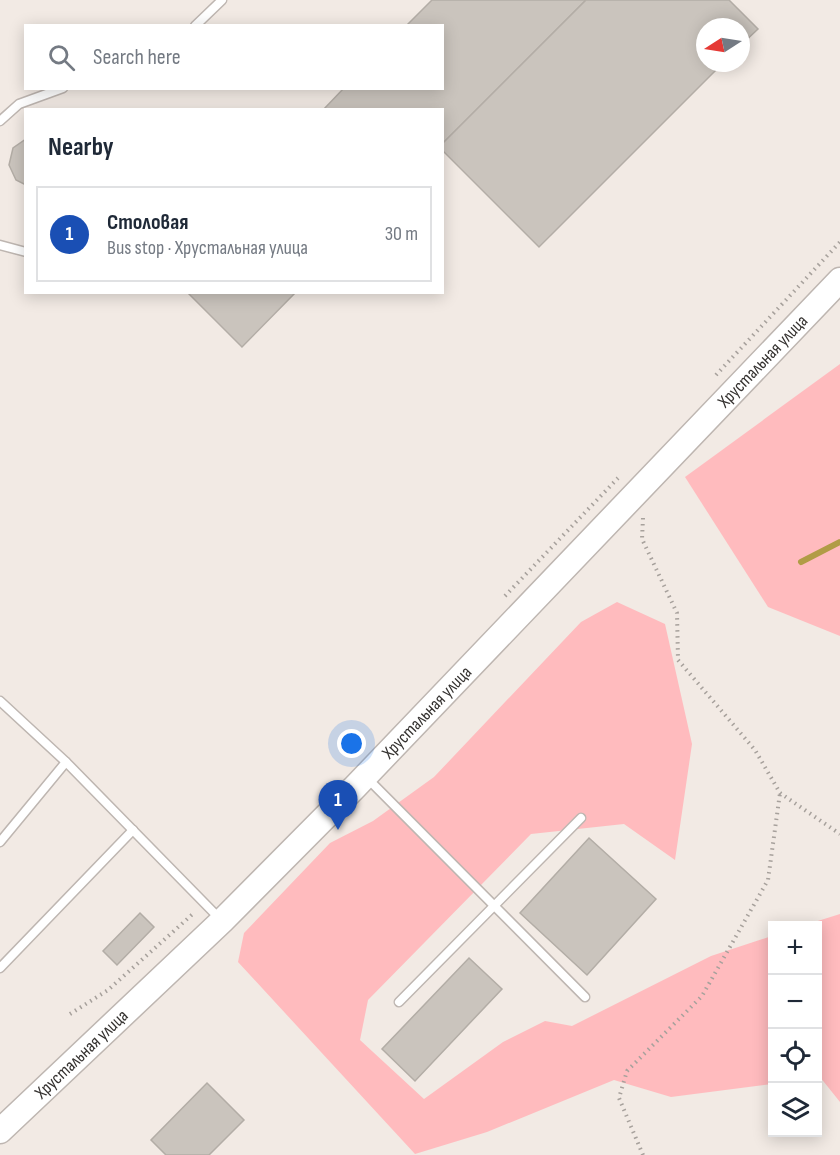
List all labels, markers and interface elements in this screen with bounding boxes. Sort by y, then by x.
north arrow [696,18,750,72]
search box [24,24,444,90]
icon: search [45,41,78,74]
text: Search here [93,44,180,71]
text: Nearby [48,132,114,163]
text: Столовая [107,209,188,236]
text: 1 [66,222,73,246]
text: 30 m [385,222,418,246]
text: Bus stop · Хрустальная улица [107,236,308,260]
street label: Хрустальная улица [713,311,812,413]
street label: Хрустальная улица [377,662,476,764]
your location [337,729,366,758]
pin: 1 [318,780,358,830]
map controls [768,921,822,1137]
button: + [768,921,822,975]
button: − [768,975,822,1029]
street label: Хрустальная улица [30,1005,133,1104]
button: locate [768,1029,822,1083]
button: layers [768,1083,822,1137]

